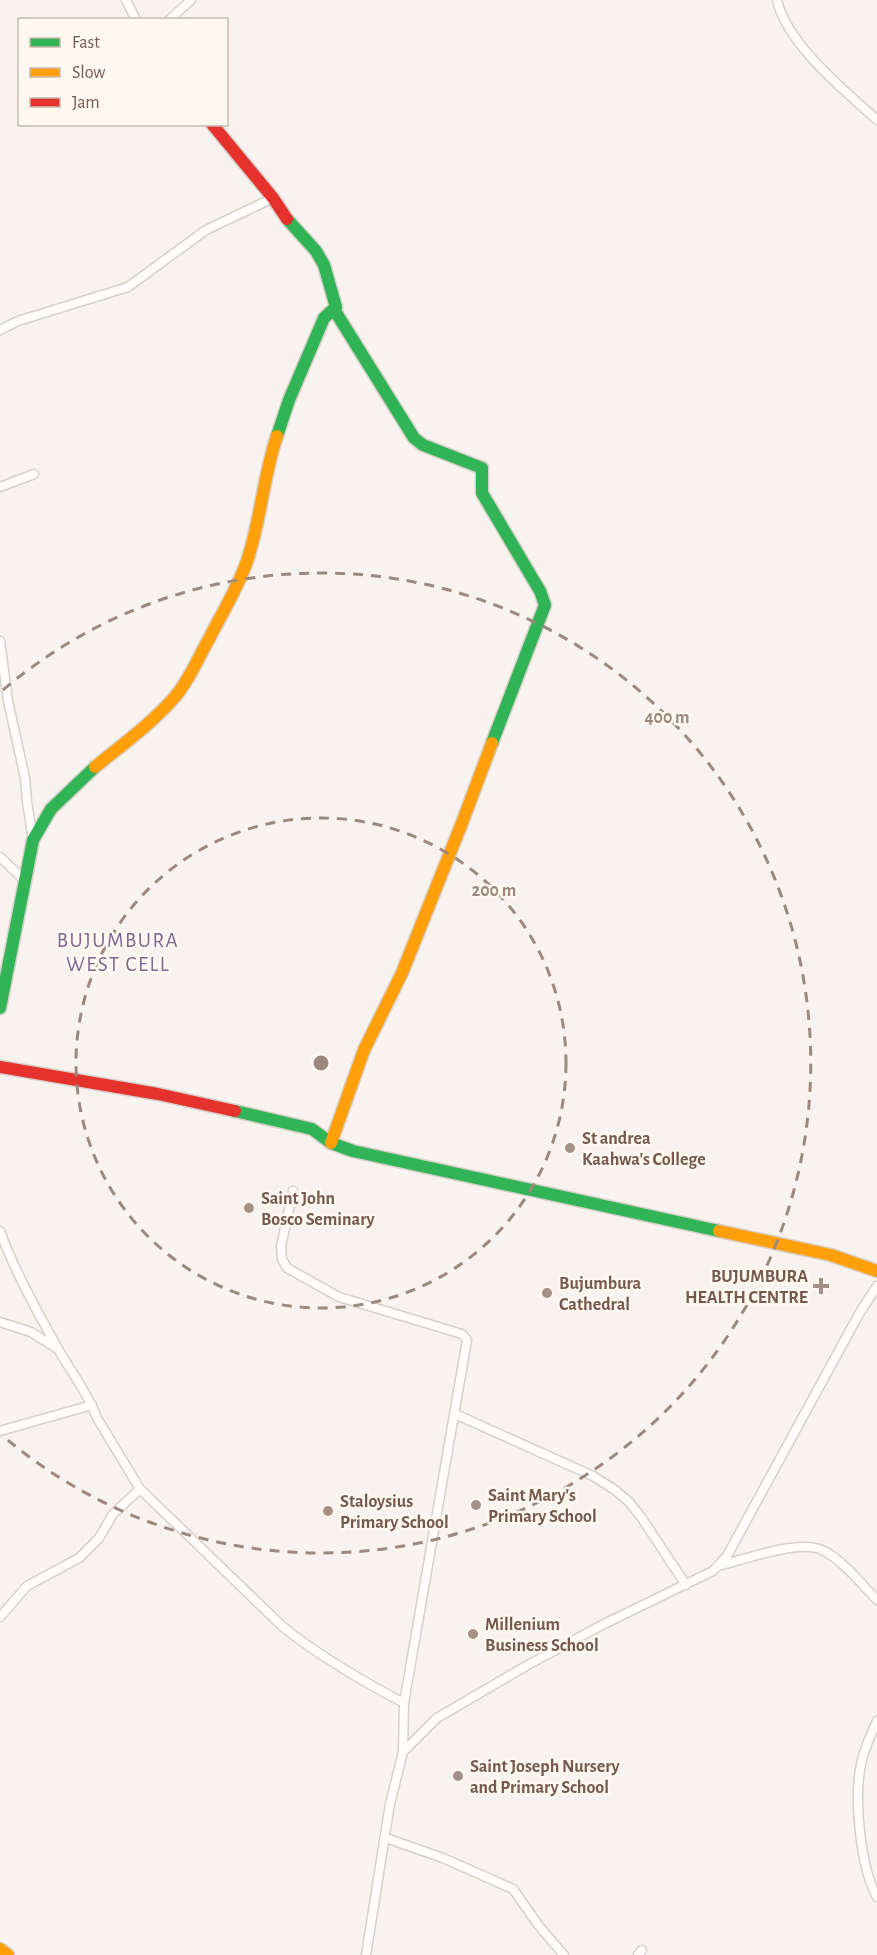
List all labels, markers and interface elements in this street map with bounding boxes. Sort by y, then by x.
legend [18,18,228,126]
text: Fast [72,34,100,52]
text: Slow [72,64,105,82]
text: Jam [72,94,100,112]
text: 400 m [644,709,690,727]
text: 200 m [472,882,516,900]
district label: BUJUMBURA WEST CELL [57,930,179,975]
centre of rings [311,1053,331,1073]
place label: St andrea Kaahwa's College [582,1130,706,1169]
marker: St andrea Kaahwa's College [563,1141,577,1155]
place label: Saint John Bosco Seminary [261,1190,375,1229]
marker: Saint John Bosco Seminary [242,1201,256,1215]
place label: BUJUMBURA HEALTH CENTRE [685,1268,808,1307]
place label: Bujumbura Cathedral [559,1275,642,1314]
marker: BUJUMBURA HEALTH CENTRE [812,1277,830,1295]
marker: Bujumbura Cathedral [540,1286,554,1300]
place label: Saint Mary's Primary School [488,1487,597,1526]
place label: Staloysius Primary School [340,1493,449,1532]
marker: Saint Mary's Primary School [469,1498,483,1512]
marker: Staloysius Primary School [321,1504,335,1518]
place label: Millenium Business School [485,1616,599,1655]
marker: Millenium Business School [466,1627,480,1641]
place label: Saint Joseph Nursery and Primary School [470,1758,621,1797]
marker: Saint Joseph Nursery and Primary School [451,1769,465,1783]

